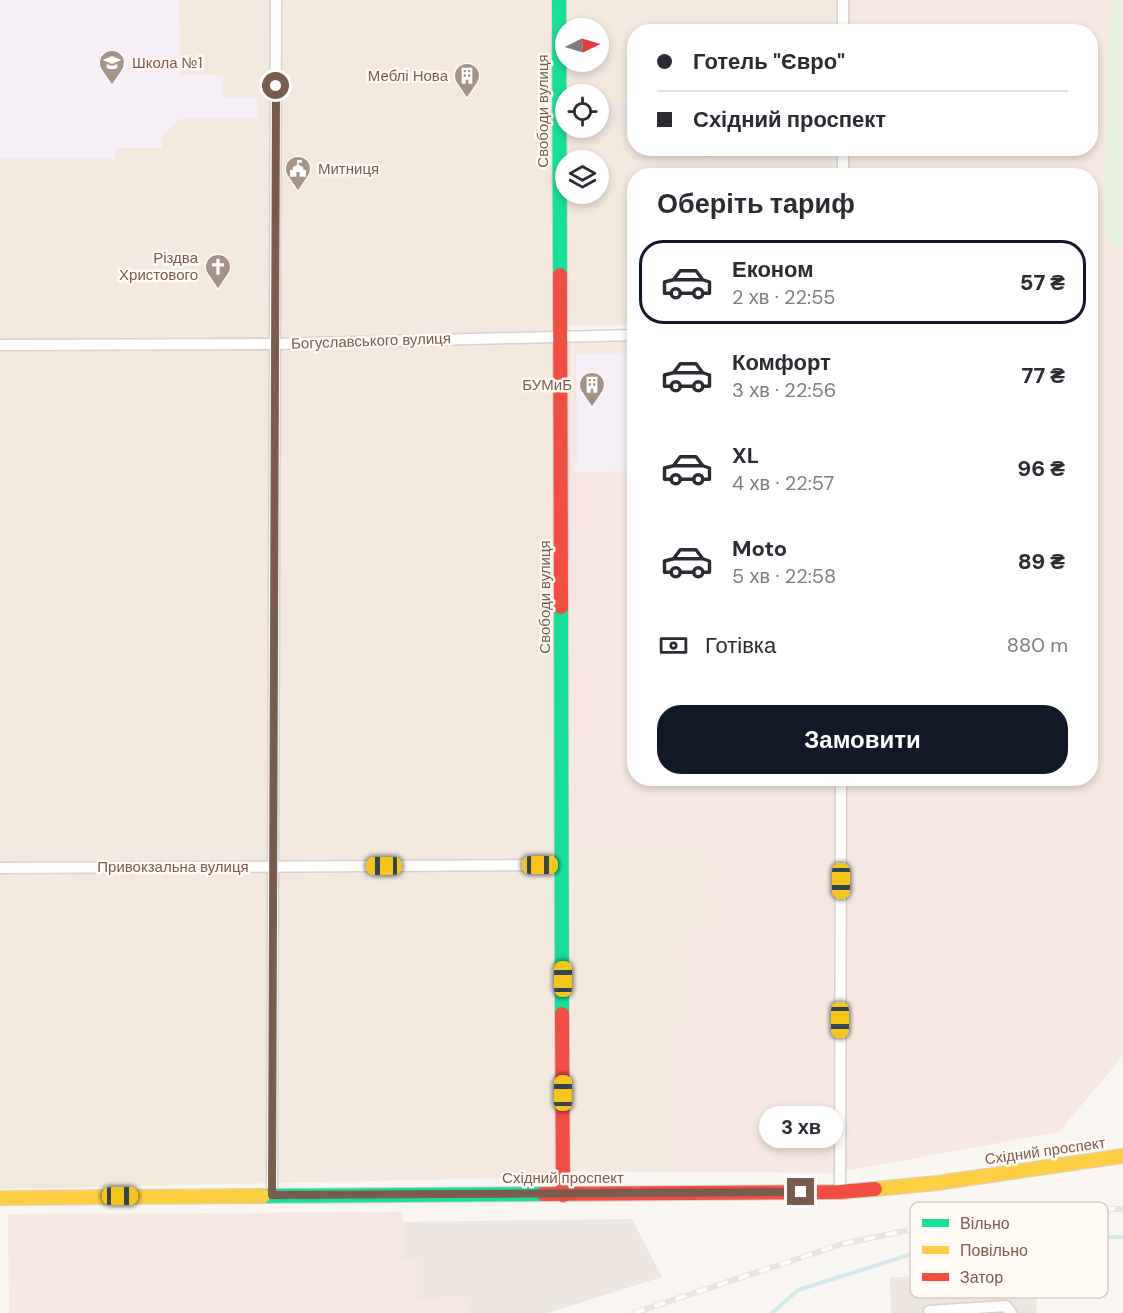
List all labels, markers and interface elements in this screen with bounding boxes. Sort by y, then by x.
north arrow [555,18,609,72]
map controls [555,18,609,204]
text: Готель "Євро" [693,47,845,76]
school or university icon: Школа №1 [97,48,127,86]
place label: Школа №1 [132,53,202,73]
street label: Свободи вулиця [533,54,553,168]
building icon: Меблі Нова [452,61,482,99]
place label: Меблі Нова [368,66,449,86]
route start [262,72,289,99]
button: locate [555,84,609,138]
text: Східний проспект [693,105,886,134]
button: layers [555,150,609,204]
public building icon: Митниця [283,154,313,192]
place label: Митниця [318,159,379,179]
text: Оберіть тариф [657,186,855,221]
place label: Різдва Христового [119,248,199,285]
church icon: Різдва Христового [203,252,233,290]
icon: car [660,255,714,309]
text: Економ [732,255,814,284]
text: 57 ₴ [1020,268,1065,297]
text: 2 хв · 22:55 [732,284,836,310]
street label: Богуславського вулиця [291,328,451,354]
icon: car [660,348,714,402]
text: Комфорт [732,348,831,377]
text: 77 ₴ [1022,361,1065,390]
building icon: БУМиБ [577,370,607,408]
place label: БУМиБ [522,375,572,395]
text: 3 хв · 22:56 [732,377,836,403]
icon: car [660,441,714,495]
text: XL [732,441,759,470]
text: 96 ₴ [1017,454,1065,483]
text: 4 хв · 22:57 [732,470,834,496]
icon: car [660,534,714,588]
text: Moto [732,534,787,563]
street label: Свободи вулиця [535,540,555,654]
text: 89 ₴ [1018,547,1065,576]
text: 5 хв · 22:58 [732,563,836,589]
icon: cash [657,629,690,662]
text: Готівка [705,631,776,660]
text: 880 m [1007,632,1068,658]
button: Замовити [657,705,1068,774]
car [522,856,558,874]
street label: Привокзальна вулиця [97,857,249,877]
car [366,857,402,875]
car [832,863,850,899]
car [554,961,572,997]
car [831,1002,849,1038]
car [554,1075,572,1111]
callout: 3 хв [759,1105,843,1147]
text: 3 хв [781,1114,821,1140]
street label: Східний проспект [983,1133,1107,1169]
street label: Східний проспект [502,1168,624,1188]
route end [787,1178,814,1205]
car [102,1187,138,1205]
legend [910,1202,1108,1298]
text: Вільно [960,1213,1010,1234]
text: Повільно [960,1240,1028,1261]
text: Затор [960,1267,1003,1288]

